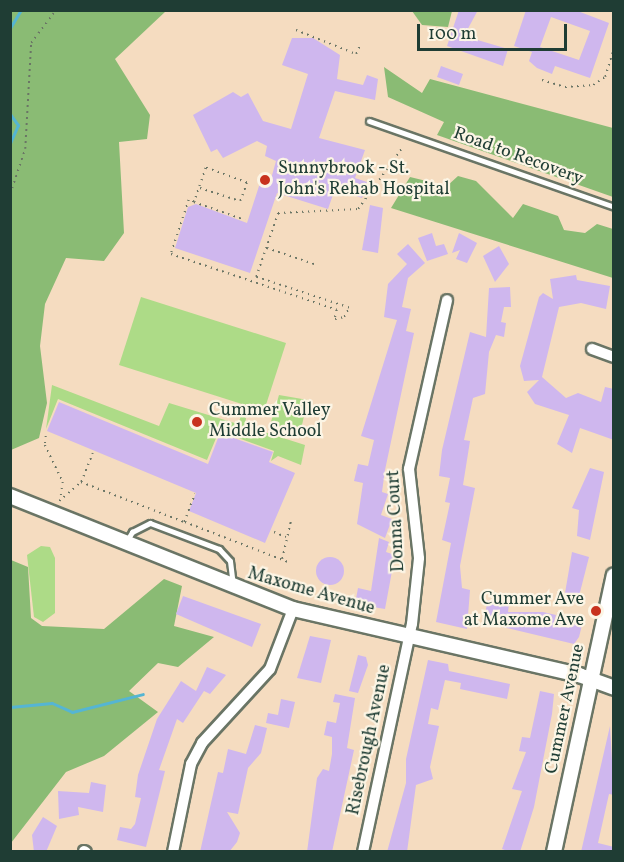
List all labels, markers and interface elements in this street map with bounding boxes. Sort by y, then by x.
scale bar [420,12,570,50]
text: 100 m [428,22,477,47]
street label: Road to Recovery [450,123,586,191]
place label: Sunnybrook - St. John's Rehab Hospital [278,159,450,201]
marker: Sunnybrook - St. John's Rehab Hospital [256,171,274,189]
place label: Cummer Valley Middle School [209,401,331,444]
marker: Cummer Valley Middle School [190,415,204,429]
street label: Donna Court [384,469,410,573]
street label: Maxome Avenue [245,564,377,620]
place label: Cummer Ave at Maxome Ave [464,590,584,632]
marker: Cummer Ave at Maxome Ave [589,604,603,618]
street label: Cummer Avenue [542,642,590,776]
street label: Risebrough Avenue [343,663,397,817]

